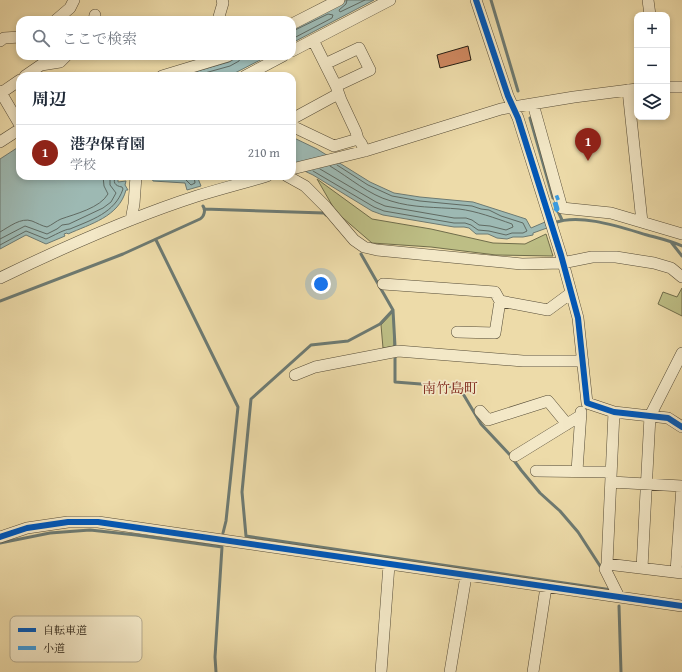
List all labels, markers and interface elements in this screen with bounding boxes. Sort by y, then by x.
map controls [634,12,670,120]
button: + [634,12,670,48]
search box [16,16,296,60]
icon: search [30,27,52,49]
text: ここで検索 [62,28,137,49]
button: − [634,48,670,84]
button: layers [634,84,670,120]
text: 周辺 [32,86,66,111]
pin: 1 [575,128,601,161]
text: 港孕保育園 [70,133,145,154]
text: 1 [42,143,48,162]
text: 210 m [248,143,280,162]
text: 学校 [70,155,96,174]
your location [311,274,331,294]
district label: 南竹島町 [422,378,478,398]
legend [10,616,142,662]
text: 自転車道 [43,622,87,638]
text: 小道 [43,640,65,656]

